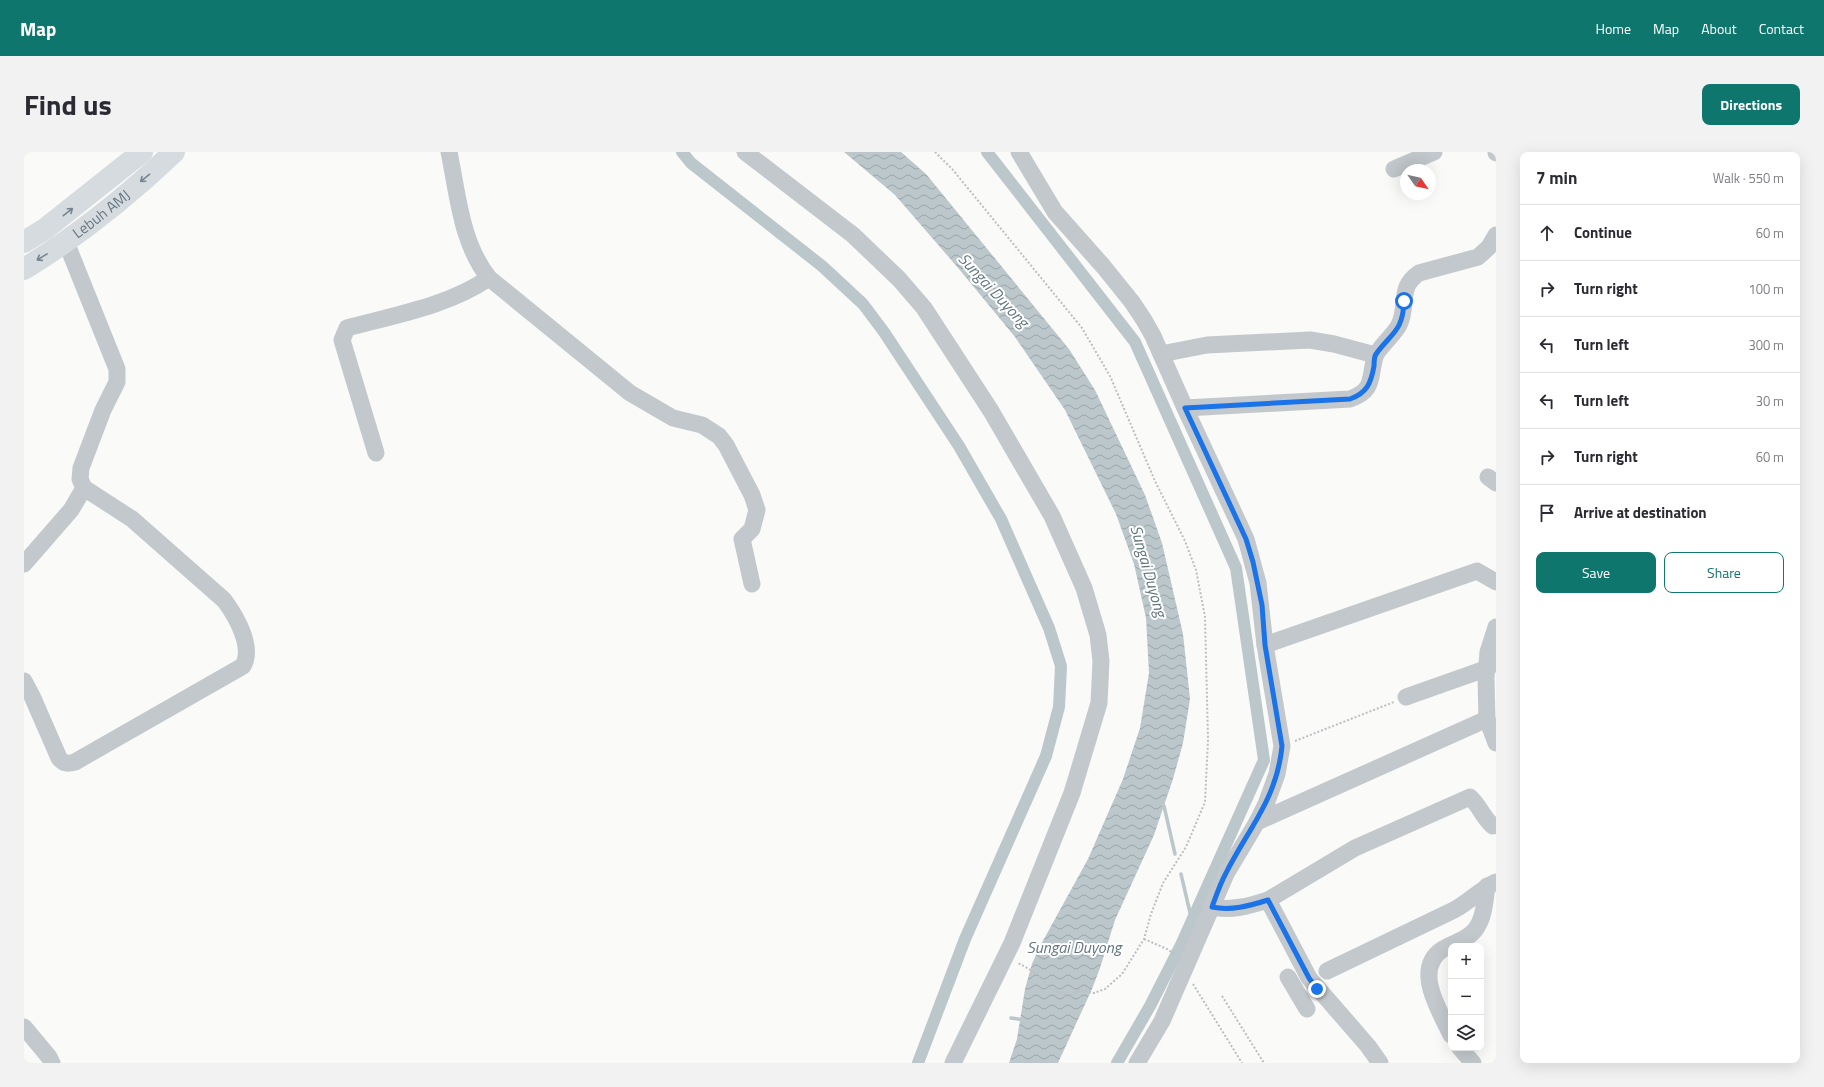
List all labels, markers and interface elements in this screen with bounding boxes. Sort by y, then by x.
text: Map [20,14,56,43]
text: Home [1596,18,1631,39]
text: Map [1653,18,1679,39]
text: About [1701,18,1737,39]
text: Contact [1759,18,1804,39]
text: Find us [24,83,112,126]
button: Directions [1702,84,1800,125]
north arrow [1400,164,1436,200]
text: 7 min [1536,165,1577,191]
text: Walk · 550 m [1713,168,1784,188]
one-way arrow [140,174,151,183]
street label: Lebuh AMJ [68,184,135,244]
one-way arrow [62,207,73,216]
text: Continue [1574,221,1632,244]
icon: ahead [1536,222,1558,244]
text: 60 m [1756,223,1784,243]
water label: Sungai Duyong [953,247,1037,335]
one-way arrow [36,254,48,262]
text: Turn right [1574,277,1638,300]
icon: right [1536,278,1558,300]
text: 100 m [1748,279,1784,299]
route start [1395,292,1413,310]
text: Turn left [1574,333,1629,356]
icon: left [1536,334,1558,356]
text: 300 m [1748,335,1784,355]
text: Turn left [1574,389,1629,412]
icon: left [1536,390,1558,412]
text: 30 m [1756,391,1784,411]
text: Turn right [1574,445,1638,468]
icon: right [1536,446,1558,468]
text: 60 m [1756,447,1784,467]
text: Arrive at destination [1574,501,1707,524]
icon: arrive [1536,502,1558,524]
water label: Sungai Duyong [1124,522,1174,622]
button: Save [1536,552,1656,593]
button: Share [1664,552,1784,593]
water label: Sungai Duyong [1027,935,1124,959]
map controls [1448,943,1484,1051]
button: + [1448,943,1484,979]
button: − [1448,979,1484,1015]
route end [1308,980,1326,998]
button: layers [1448,1015,1484,1051]

